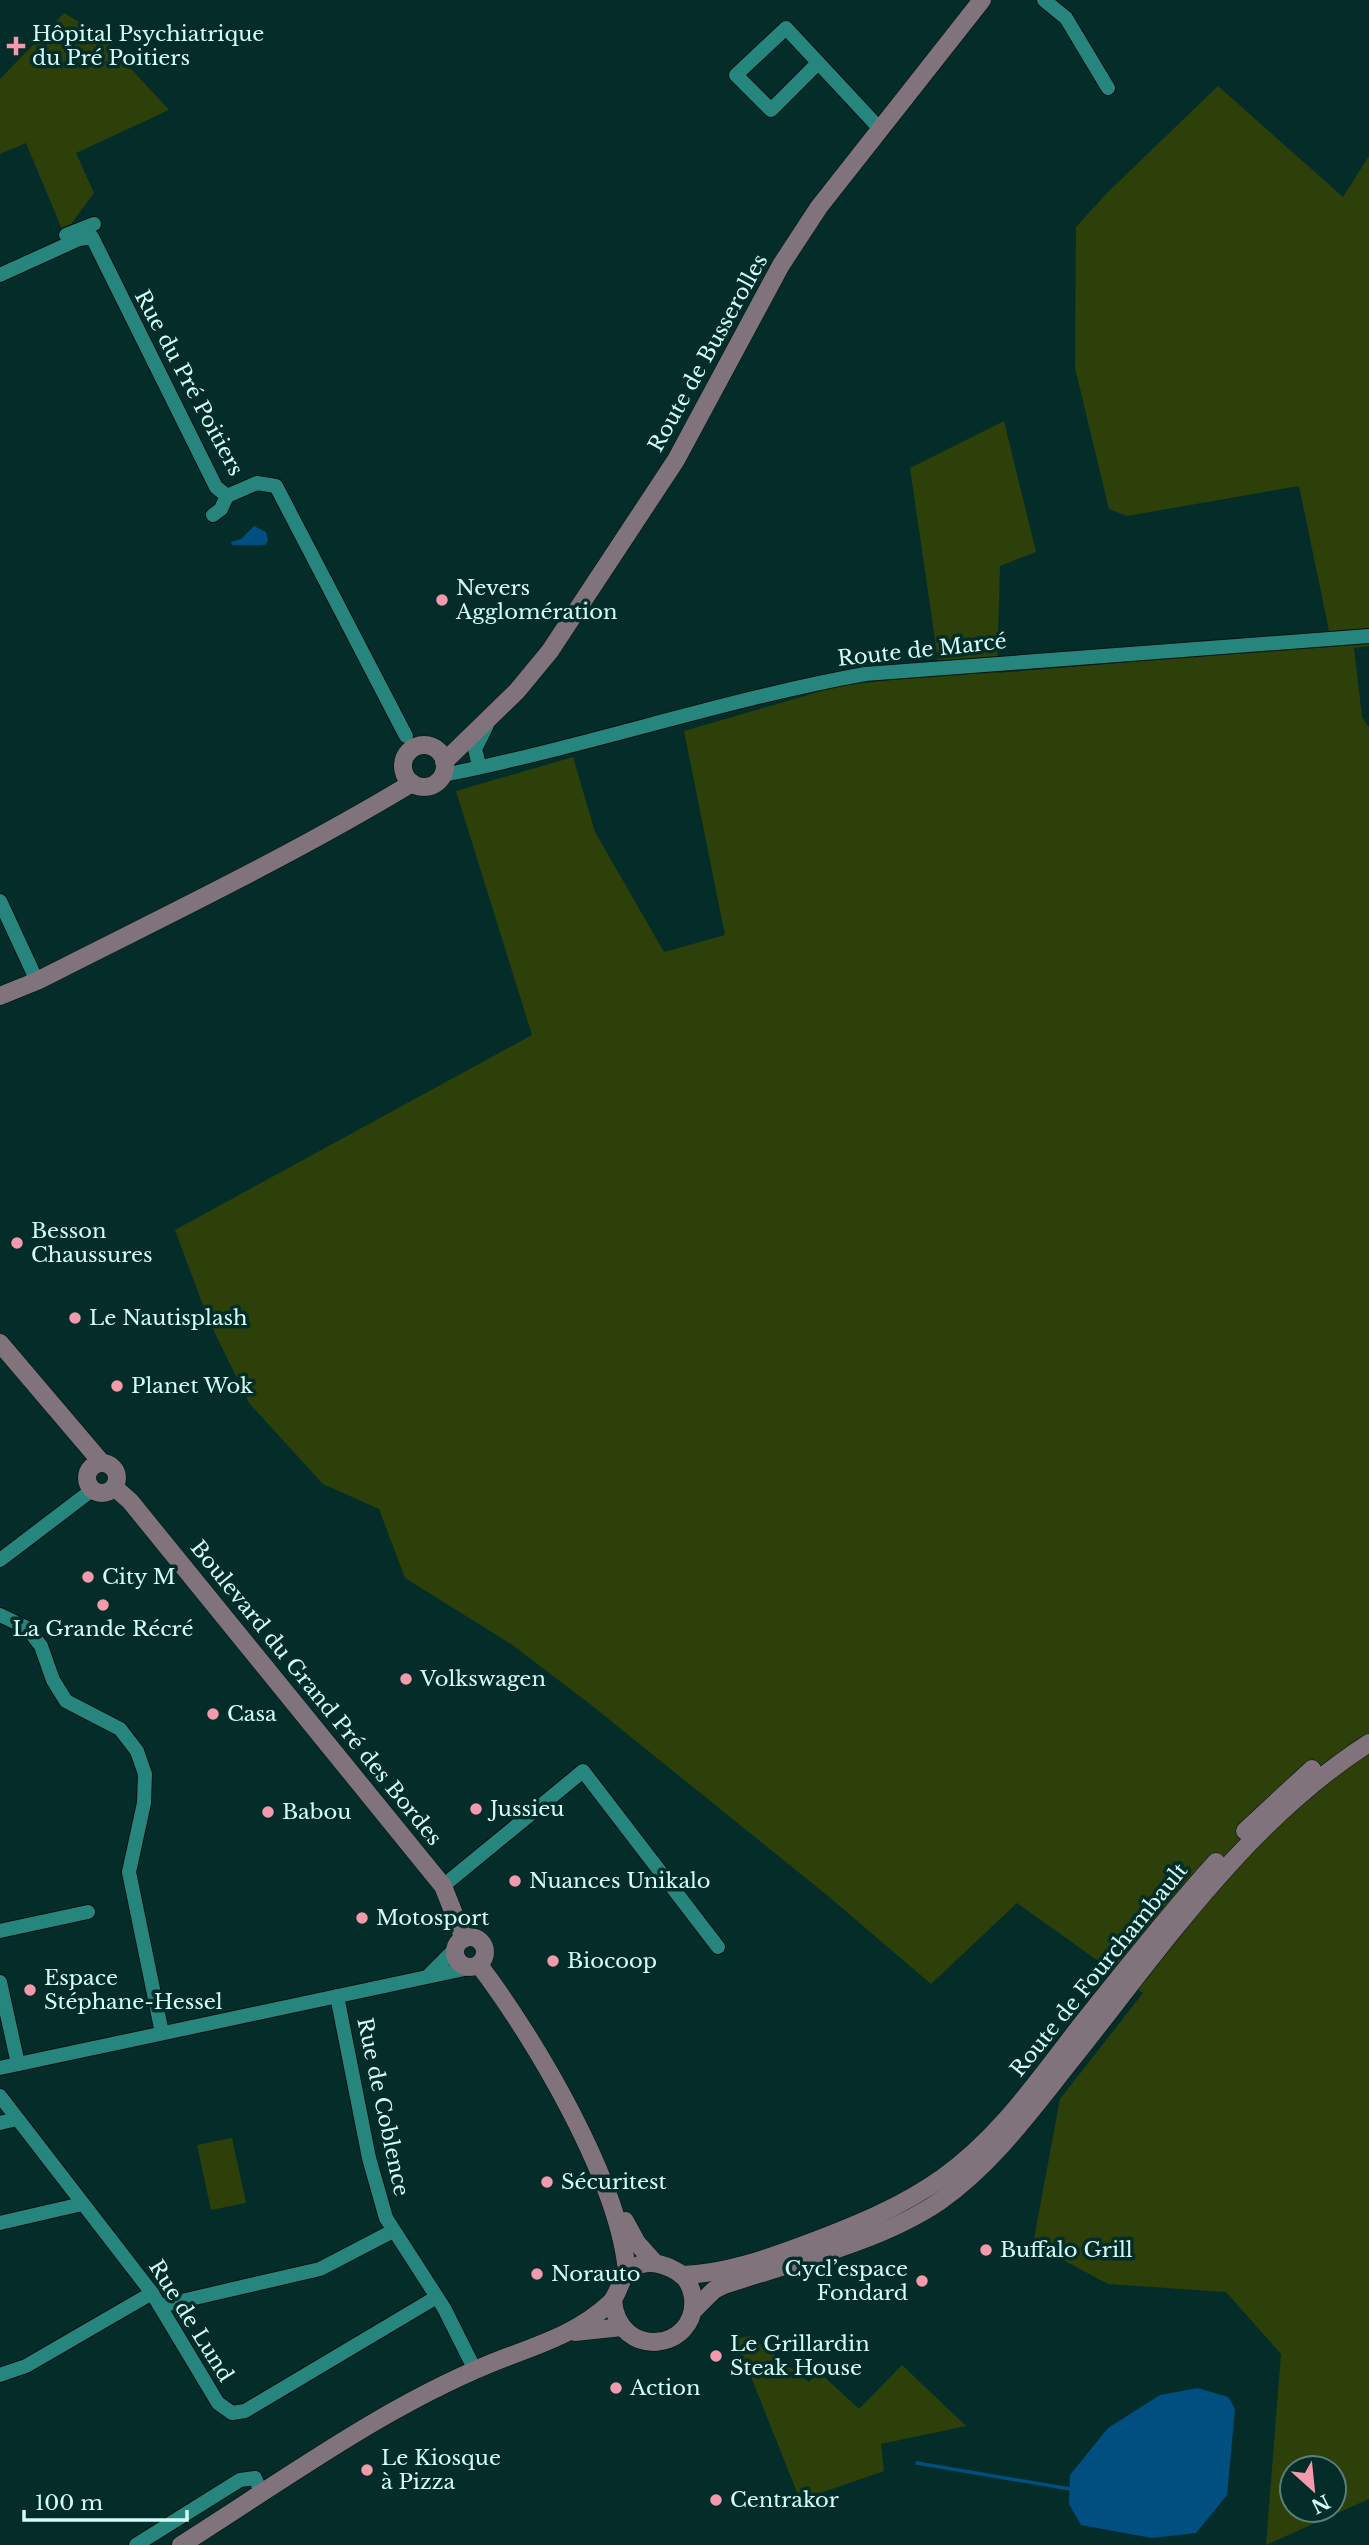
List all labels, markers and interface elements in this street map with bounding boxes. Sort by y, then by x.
place label: Hôpital Psychiatrique du Pré Poitiers [32,21,264,71]
marker: Hôpital Psychiatrique du Pré Poitiers [6,36,26,56]
street label: Route de Busserolles [643,249,773,457]
street label: Rue du Pré Poitiers [129,286,249,480]
place label: Nevers Agglomération [455,575,617,625]
marker: Nevers Agglomération [434,592,450,608]
street label: Route de Marcé [836,628,1008,672]
place label: Besson Chaussures [31,1218,153,1268]
marker: Besson Chaussures [9,1235,25,1251]
place label: Le Nautisplash [89,1305,248,1331]
marker: Le Nautisplash [67,1310,83,1326]
place label: Planet Wok [131,1373,253,1399]
marker: Planet Wok [109,1378,125,1394]
street label: Boulevard du Grand Pré des Bordes [185,1535,447,1851]
place label: City M [102,1564,176,1590]
marker: City M [80,1569,96,1585]
marker: La Grande Récré [95,1597,111,1613]
place label: La Grande Récré [13,1616,193,1642]
place label: Volkswagen [419,1666,546,1692]
marker: Volkswagen [398,1671,414,1687]
place label: Casa [227,1701,277,1727]
marker: Casa [205,1706,221,1722]
place label: Jussieu [487,1796,564,1822]
place label: Babou [282,1799,351,1825]
marker: Jussieu [468,1801,484,1817]
marker: Babou [260,1804,276,1820]
street label: Route de Fourchambault [1005,1858,1193,2082]
place label: Nuances Unikalo [529,1868,711,1894]
marker: Nuances Unikalo [507,1873,523,1889]
place label: Motosport [376,1905,489,1931]
marker: Motosport [354,1910,370,1926]
place label: Biocoop [567,1948,657,1974]
marker: Biocoop [545,1953,561,1969]
place label: Espace Stéphane-Hessel [44,1965,223,2015]
marker: Espace Stéphane-Hessel [22,1982,38,1998]
street label: Rue de Coblence [351,2015,415,2199]
place label: Sécuritest [561,2169,667,2195]
marker: Sécuritest [539,2174,555,2190]
place label: Buffalo Grill [1000,2237,1133,2263]
marker: Buffalo Grill [978,2242,994,2258]
street label: Rue de Lund [143,2255,239,2387]
place label: Cycl’espace Fondard [785,2256,908,2306]
place label: Norauto [551,2261,640,2287]
marker: Norauto [529,2266,545,2282]
marker: Cycl’espace Fondard [914,2273,930,2289]
place label: Le Grillardin Steak House [730,2331,870,2381]
marker: Le Grillardin Steak House [708,2348,724,2364]
place label: Action [629,2375,700,2401]
marker: Action [608,2380,624,2396]
place label: Le Kiosque à Pizza [381,2445,501,2495]
north arrow [1278,2454,1348,2524]
marker: Le Kiosque à Pizza [359,2462,375,2478]
scale bar [24,2478,187,2522]
place label: Centrakor [730,2487,839,2513]
text: N [1307,2489,1334,2518]
text: 100 m [35,2490,103,2516]
marker: Centrakor [708,2492,724,2508]

